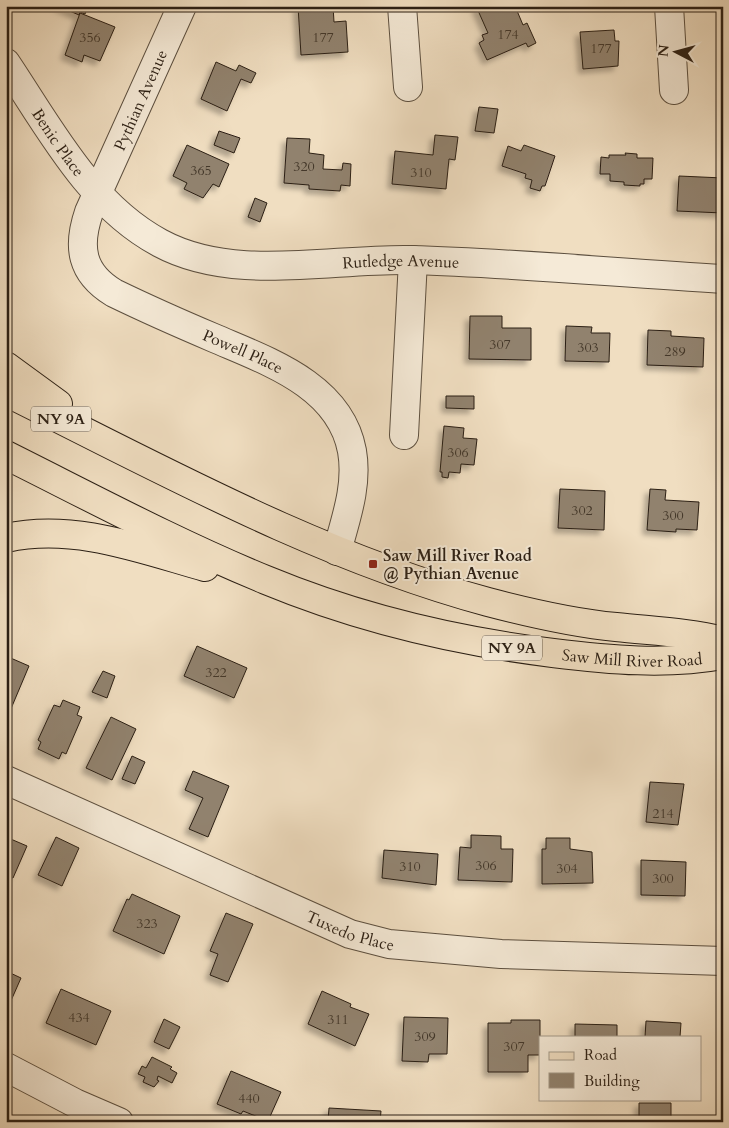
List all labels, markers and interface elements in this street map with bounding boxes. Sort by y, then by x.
house number: 174 [497,25,519,44]
house number: 356 [79,28,101,47]
house number: 177 [312,28,334,47]
north arrow [652,28,702,78]
house number: 177 [590,39,612,58]
text: N [653,44,674,58]
street label: Pythian Avenue [109,46,173,154]
street label: Benic Place [26,104,89,181]
house number: 320 [293,157,315,176]
house number: 365 [190,161,212,180]
house number: 310 [410,163,432,182]
street label: Rutledge Avenue [342,250,460,275]
street label: Powell Place [199,324,287,379]
house number: 307 [489,335,511,354]
house number: 303 [577,338,599,357]
house number: 289 [664,342,686,361]
road number: NY 9A [31,406,91,432]
house number: 306 [447,443,469,462]
house number: 302 [571,501,593,520]
house number: 300 [662,506,684,525]
place label: Saw Mill River Road @ Pythian Avenue [383,545,532,585]
marker: Saw Mill River Road @ Pythian Avenue [367,558,379,570]
road number: NY 9A [482,636,542,660]
street label: Saw Mill River Road [561,644,704,673]
house number: 322 [205,663,227,682]
house number: 214 [652,804,674,823]
house number: 306 [475,856,497,875]
house number: 310 [399,857,421,876]
house number: 304 [556,859,578,878]
house number: 300 [652,869,674,888]
street label: Tuxedo Place [302,906,395,956]
house number: 323 [136,914,158,933]
house number: 434 [68,1008,90,1027]
house number: 311 [327,1010,349,1029]
house number: 309 [414,1027,436,1046]
legend [539,1036,702,1100]
house number: 307 [503,1037,525,1056]
text: Road [584,1045,617,1065]
text: Building [584,1071,640,1091]
house number: 440 [238,1089,260,1108]

